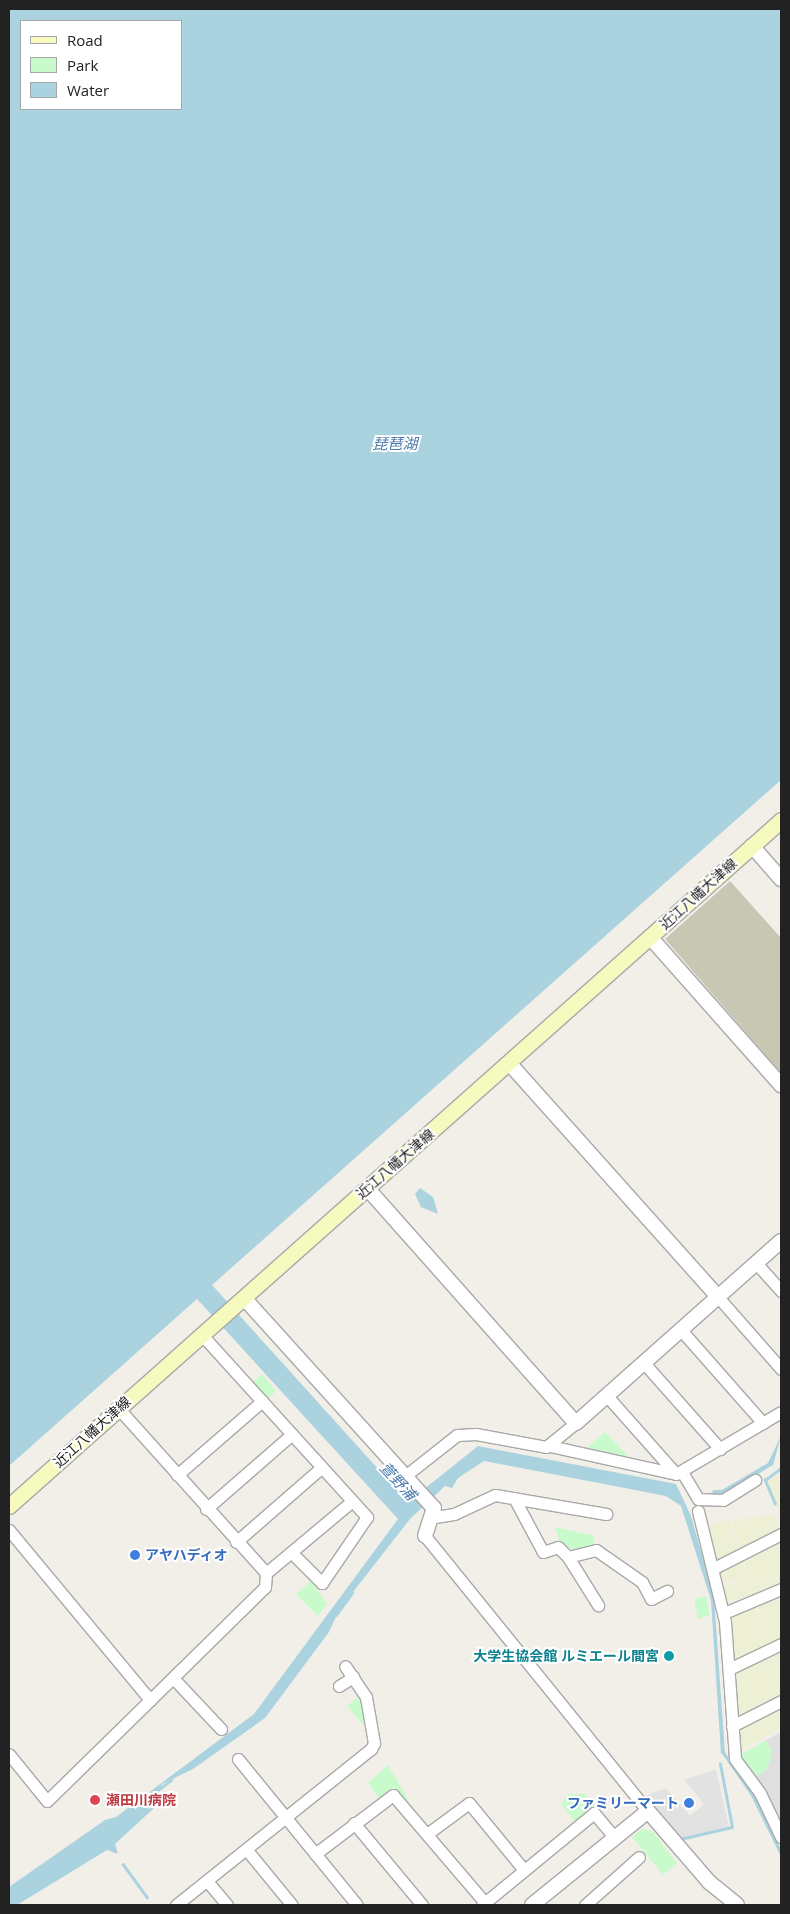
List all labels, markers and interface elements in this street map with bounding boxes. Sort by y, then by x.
legend [20,20,182,110]
text: Road [67,30,103,50]
text: Park [67,55,98,75]
text: Water [67,80,109,100]
water label: 琵琶湖 [373,435,417,453]
street label: 近江八幡大津線 [656,855,740,933]
street label: 近江八幡大津線 [353,1126,437,1202]
street label: 近江八幡大津線 [50,1393,134,1471]
water label: 萱野浦 [376,1458,420,1504]
place label: アヤハディオ [145,1547,229,1563]
marker: アヤハディオ [129,1549,141,1561]
place label: 大学生協会館 ルミエール間宮 [473,1648,659,1664]
marker: 大学生協会館 ルミエール間宮 [663,1650,675,1662]
place label: 瀬田川病院 [106,1792,176,1808]
marker: 瀬田川病院 [88,1793,102,1807]
place label: ファミリーマート [567,1795,679,1811]
marker: ファミリーマート [683,1797,695,1809]

